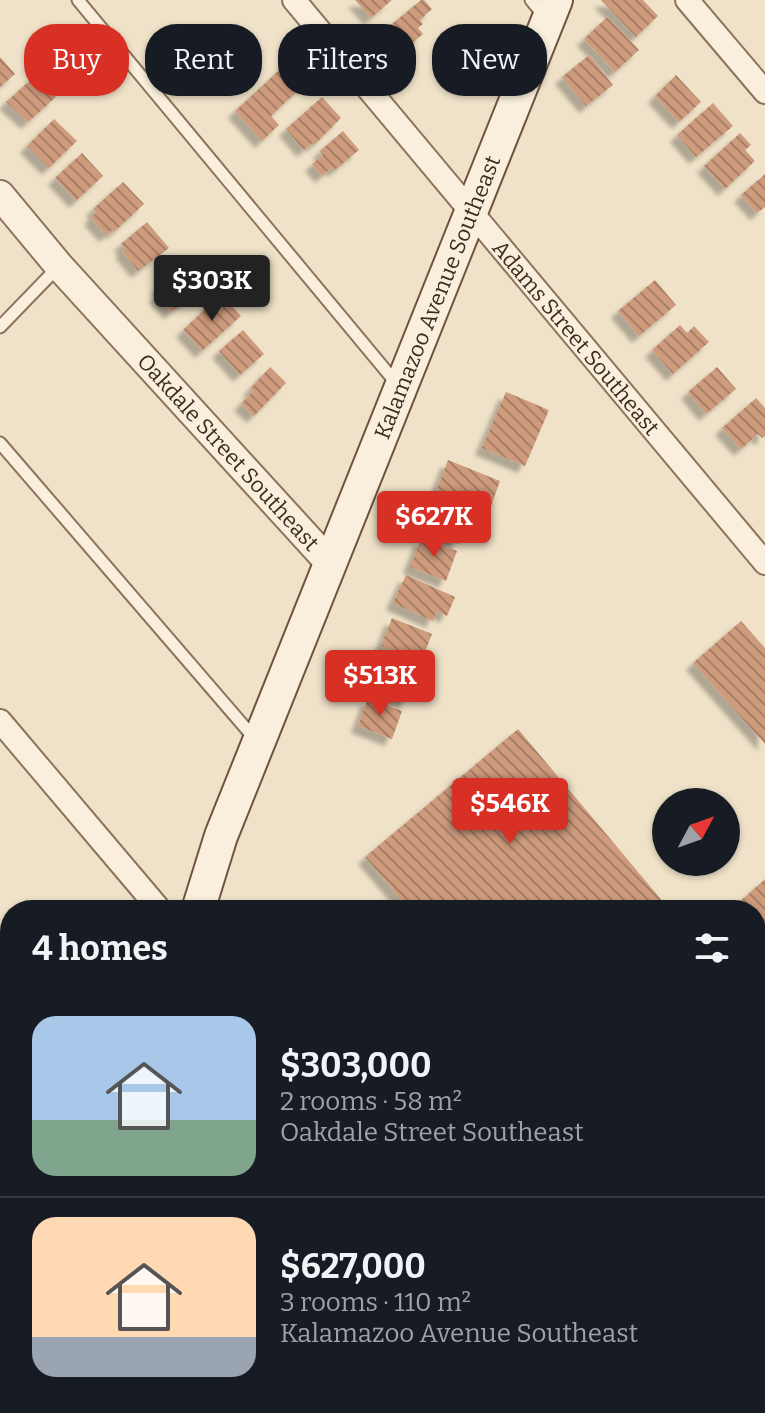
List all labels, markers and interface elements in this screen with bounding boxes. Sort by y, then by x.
chip: Buy [24,24,129,96]
chip: Rent [145,24,262,96]
chip: Filters [278,24,416,96]
chip: New [432,24,547,96]
street label: Kalamazoo Avenue Southeast [368,152,506,443]
street label: Adams Street Southeast [487,235,665,441]
pin: $303K [156,255,268,323]
text: $303K [172,265,252,296]
street label: Oakdale Street Southeast [132,348,325,556]
pin: $627K [378,491,490,559]
text: $627K [395,501,473,532]
pin: $513K [324,650,436,718]
text: $513K [343,660,417,691]
pin: $546K [454,778,566,846]
text: $546K [470,788,550,819]
north arrow [652,788,740,876]
map controls [652,788,740,876]
icon: filters [690,926,734,970]
text: 4 homes [32,928,168,969]
text: $303,000 [280,1045,432,1086]
icon: home [96,1048,192,1144]
text: 2 rooms · 58 m² [280,1086,462,1117]
text: Oakdale Street Southeast [280,1117,584,1148]
text: $627,000 [280,1246,426,1287]
icon: home [96,1249,192,1345]
text: 3 rooms · 110 m² [280,1287,471,1318]
text: Kalamazoo Avenue Southeast [280,1318,638,1349]

